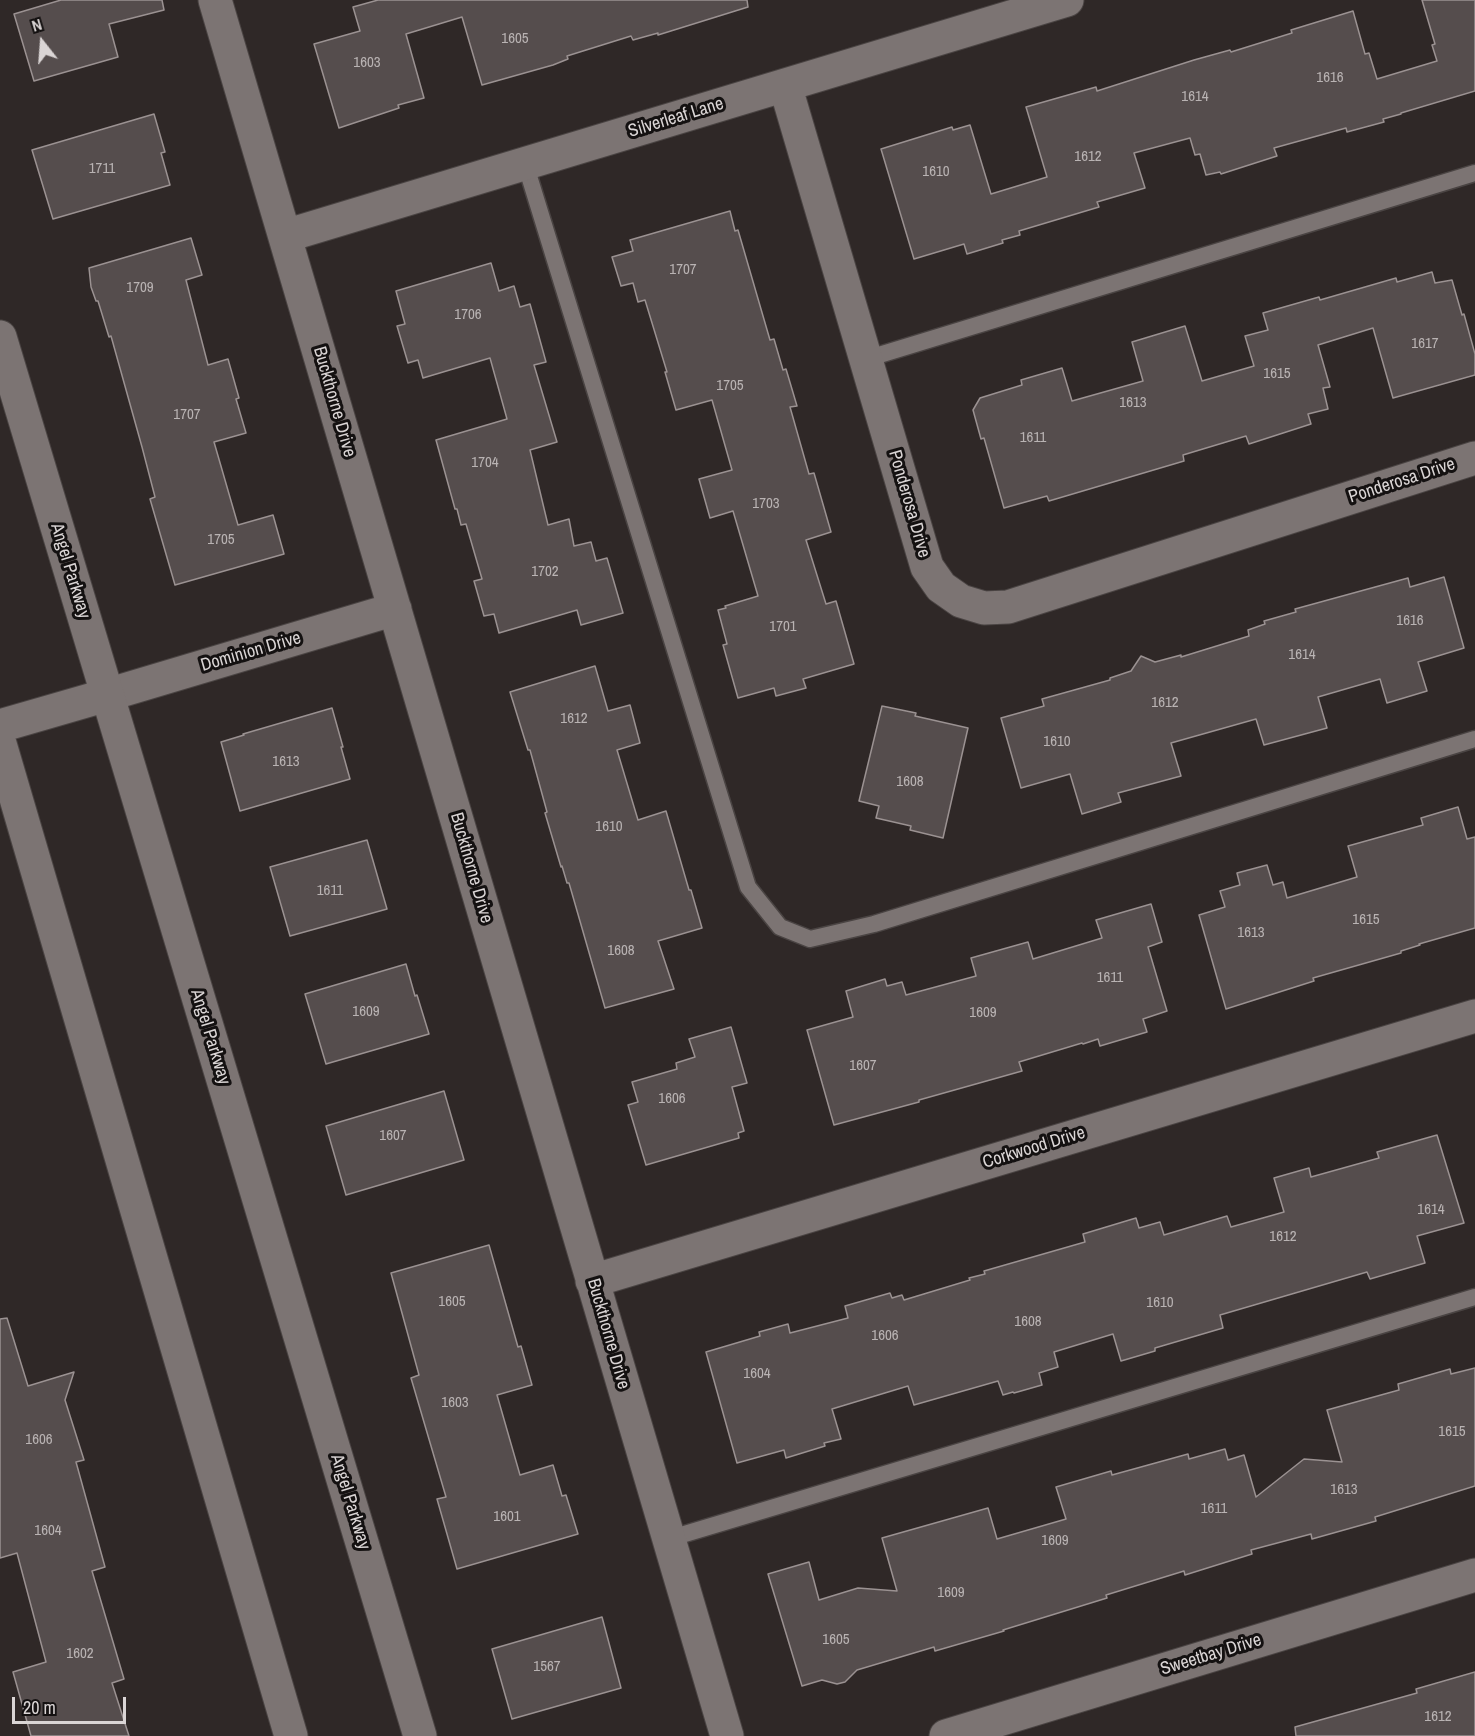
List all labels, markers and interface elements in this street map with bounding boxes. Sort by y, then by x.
north arrow [12,12,72,72]
text: N [29,13,44,37]
house number: 1605 [501,30,529,48]
house number: 1603 [353,54,381,72]
house number: 1616 [1316,69,1344,87]
house number: 1614 [1181,88,1209,106]
street label: Silverleaf Lane [626,93,726,143]
house number: 1612 [1074,148,1102,166]
house number: 1711 [89,160,115,178]
house number: 1610 [922,163,950,181]
house number: 1707 [669,261,697,279]
house number: 1709 [126,279,154,297]
house number: 1706 [454,306,482,324]
house number: 1617 [1411,335,1439,353]
street label: Buckthorne Drive [308,344,360,460]
house number: 1615 [1263,365,1291,383]
house number: 1705 [716,377,744,395]
house number: 1613 [1119,394,1147,412]
house number: 1707 [173,406,201,424]
house number: 1611 [1020,429,1046,447]
street label: Ponderosa Drive [883,448,935,560]
house number: 1704 [471,454,499,472]
street label: Ponderosa Drive [1346,454,1458,508]
house number: 1703 [752,495,780,513]
street label: Angel Parkway [45,521,95,621]
house number: 1705 [207,531,235,549]
house number: 1702 [531,563,559,581]
house number: 1616 [1396,612,1424,630]
house number: 1701 [769,618,797,636]
street label: Dominion Drive [198,627,304,677]
house number: 1614 [1288,646,1316,664]
house number: 1612 [1151,694,1179,712]
house number: 1612 [560,710,588,728]
house number: 1610 [1043,733,1071,751]
house number: 1613 [272,753,300,771]
house number: 1608 [896,773,924,791]
street label: Buckthorne Drive [445,810,497,926]
house number: 1610 [595,818,623,836]
house number: 1611 [317,882,343,900]
house number: 1615 [1352,911,1380,929]
house number: 1613 [1237,924,1265,942]
house number: 1608 [607,942,635,960]
house number: 1611 [1097,969,1123,987]
street label: Angel Parkway [185,987,235,1087]
house number: 1609 [352,1003,380,1021]
house number: 1609 [969,1004,997,1022]
house number: 1607 [849,1057,877,1075]
house number: 1606 [658,1090,686,1108]
street label: Corkwood Drive [980,1122,1088,1174]
house number: 1607 [379,1127,407,1145]
house number: 1614 [1417,1201,1445,1219]
house number: 1612 [1269,1228,1297,1246]
street label: Buckthorne Drive [582,1276,634,1392]
house number: 1605 [438,1293,466,1311]
house number: 1610 [1146,1294,1174,1312]
house number: 1608 [1014,1313,1042,1331]
house number: 1606 [871,1327,899,1345]
house number: 1604 [743,1365,771,1383]
house number: 1603 [441,1394,469,1412]
house number: 1615 [1438,1423,1466,1441]
house number: 1606 [25,1431,53,1449]
street label: Angel Parkway [325,1452,375,1552]
house number: 1613 [1330,1481,1358,1499]
house number: 1611 [1201,1500,1227,1518]
house number: 1601 [493,1508,521,1526]
house number: 1604 [34,1522,62,1540]
house number: 1609 [1041,1532,1069,1550]
house number: 1609 [937,1584,965,1602]
street label: Sweetbay Drive [1158,1629,1264,1681]
house number: 1605 [822,1631,850,1649]
house number: 1602 [66,1645,94,1663]
house number: 1567 [533,1658,561,1676]
scale bar [15,1685,129,1723]
text: 20 m [23,1695,56,1720]
house number: 1612 [1424,1708,1452,1726]

